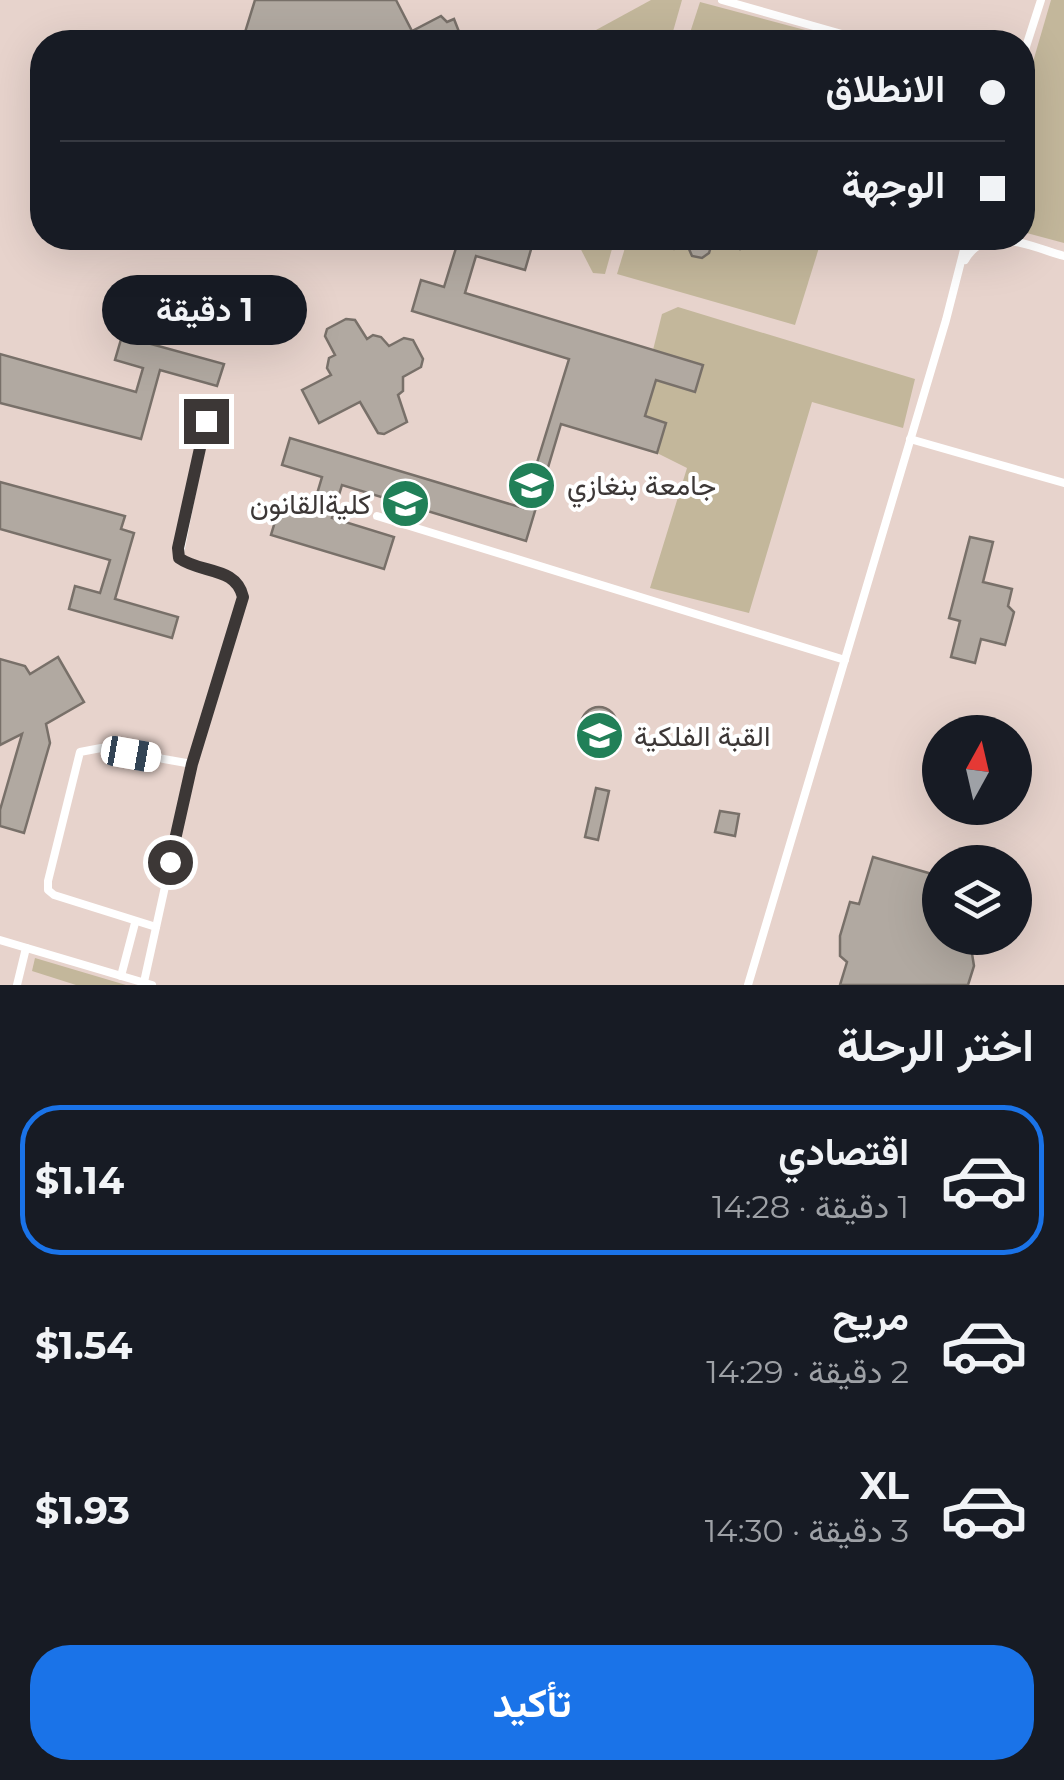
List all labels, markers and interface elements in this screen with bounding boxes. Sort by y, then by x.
text: الانطلاق [826,65,945,112]
text: الوجهة [842,161,945,208]
callout: 1 دقيقة [104,276,308,346]
text: 1 دقيقة [156,290,253,329]
route end [184,399,229,444]
school or university icon: جامعة بنغازي [506,459,558,511]
place label: جامعة بنغازي [567,468,716,508]
school or university icon: كليةالقانون [380,478,432,530]
place label: كليةالقانون [250,487,371,522]
school or university icon: القبة الفلكية [573,710,625,762]
north arrow [922,715,1032,825]
map controls [922,715,1032,955]
place label: القبة الفلكية [634,719,770,753]
car [99,734,163,774]
route start [148,840,193,885]
button: layers [922,845,1032,955]
text: اختر الرحلة [837,1017,1034,1072]
text: اقتصادي [778,1128,909,1175]
icon: car [939,1135,1029,1225]
text: $1.14 [35,1157,124,1204]
text: 1 دقيقة · 14:28 [712,1187,909,1226]
text: مريح [833,1293,909,1340]
icon: car [939,1300,1029,1390]
text: $1.54 [35,1322,133,1369]
text: 2 دقيقة · 14:29 [706,1352,909,1391]
text: XL [860,1462,909,1509]
icon: car [939,1465,1029,1555]
text: $1.93 [35,1487,130,1534]
text: 3 دقيقة · 14:30 [705,1511,909,1550]
button: تأكيد [30,1645,1034,1760]

